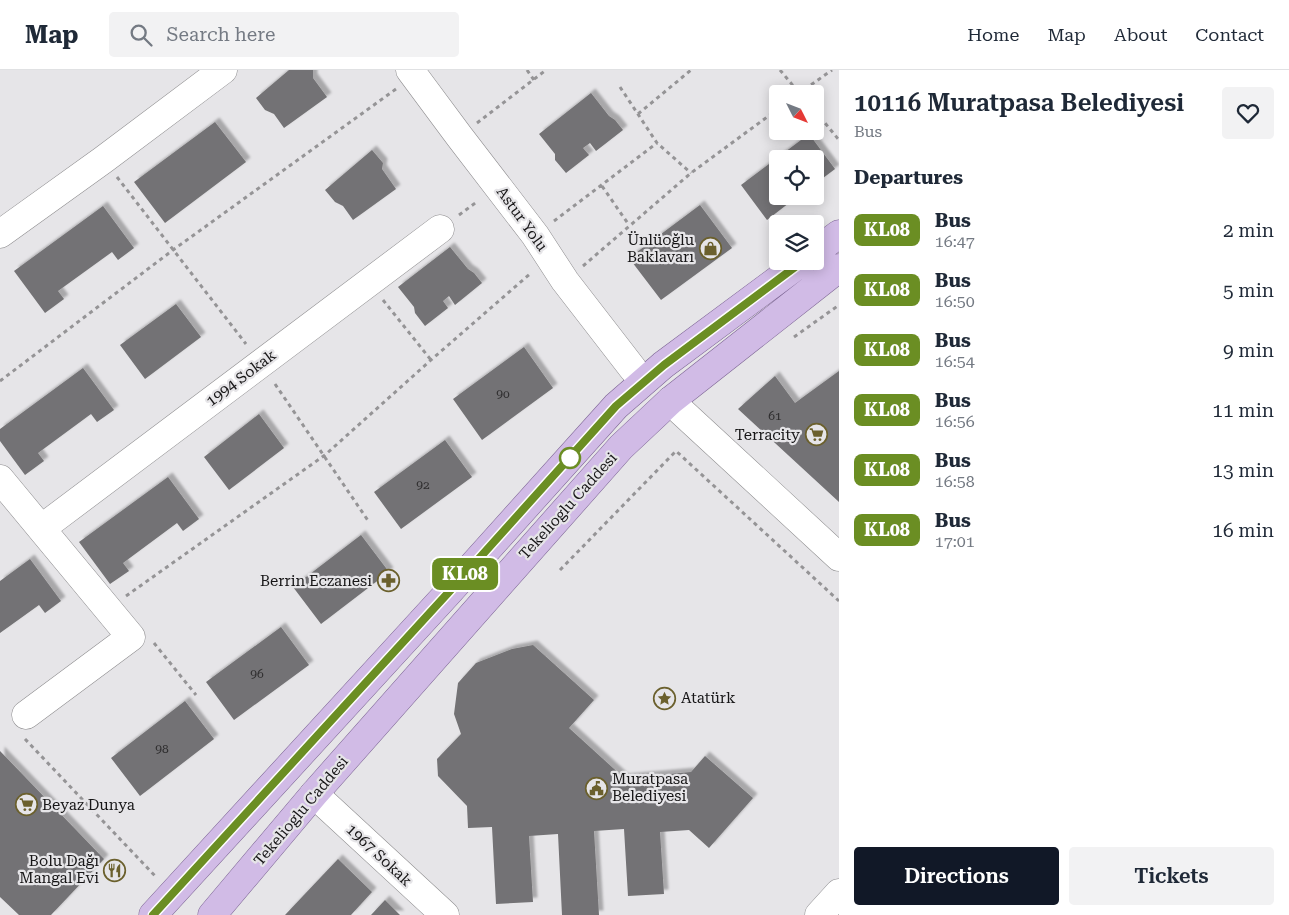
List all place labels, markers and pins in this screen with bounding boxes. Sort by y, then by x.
place label: Ünlüoğlu Baklavarı [627,231,695,266]
shop icon: Ünlüoğlu Baklavarı [698,237,722,261]
supermarket icon: Terracity [804,423,828,447]
place label: Terracity [735,426,800,444]
unlabelled marker [559,447,581,469]
pharmacy icon: Berrin Eczanesi [376,569,400,593]
place label: Berrin Eczanesi [260,572,372,590]
place icon: Atatürk [653,686,677,710]
place label: Atatürk [681,689,736,707]
place label: Muratpasa Belediyesi [612,770,688,805]
public building icon: Muratpasa Belediyesi [584,776,608,800]
supermarket icon: Beyaz Dunya [14,793,38,817]
place label: Beyaz Dunya [42,796,135,814]
place label: Bolu Dağı Mangal Evi [19,852,99,887]
restaurant icon: Bolu Dağı Mangal Evi [103,858,127,882]

